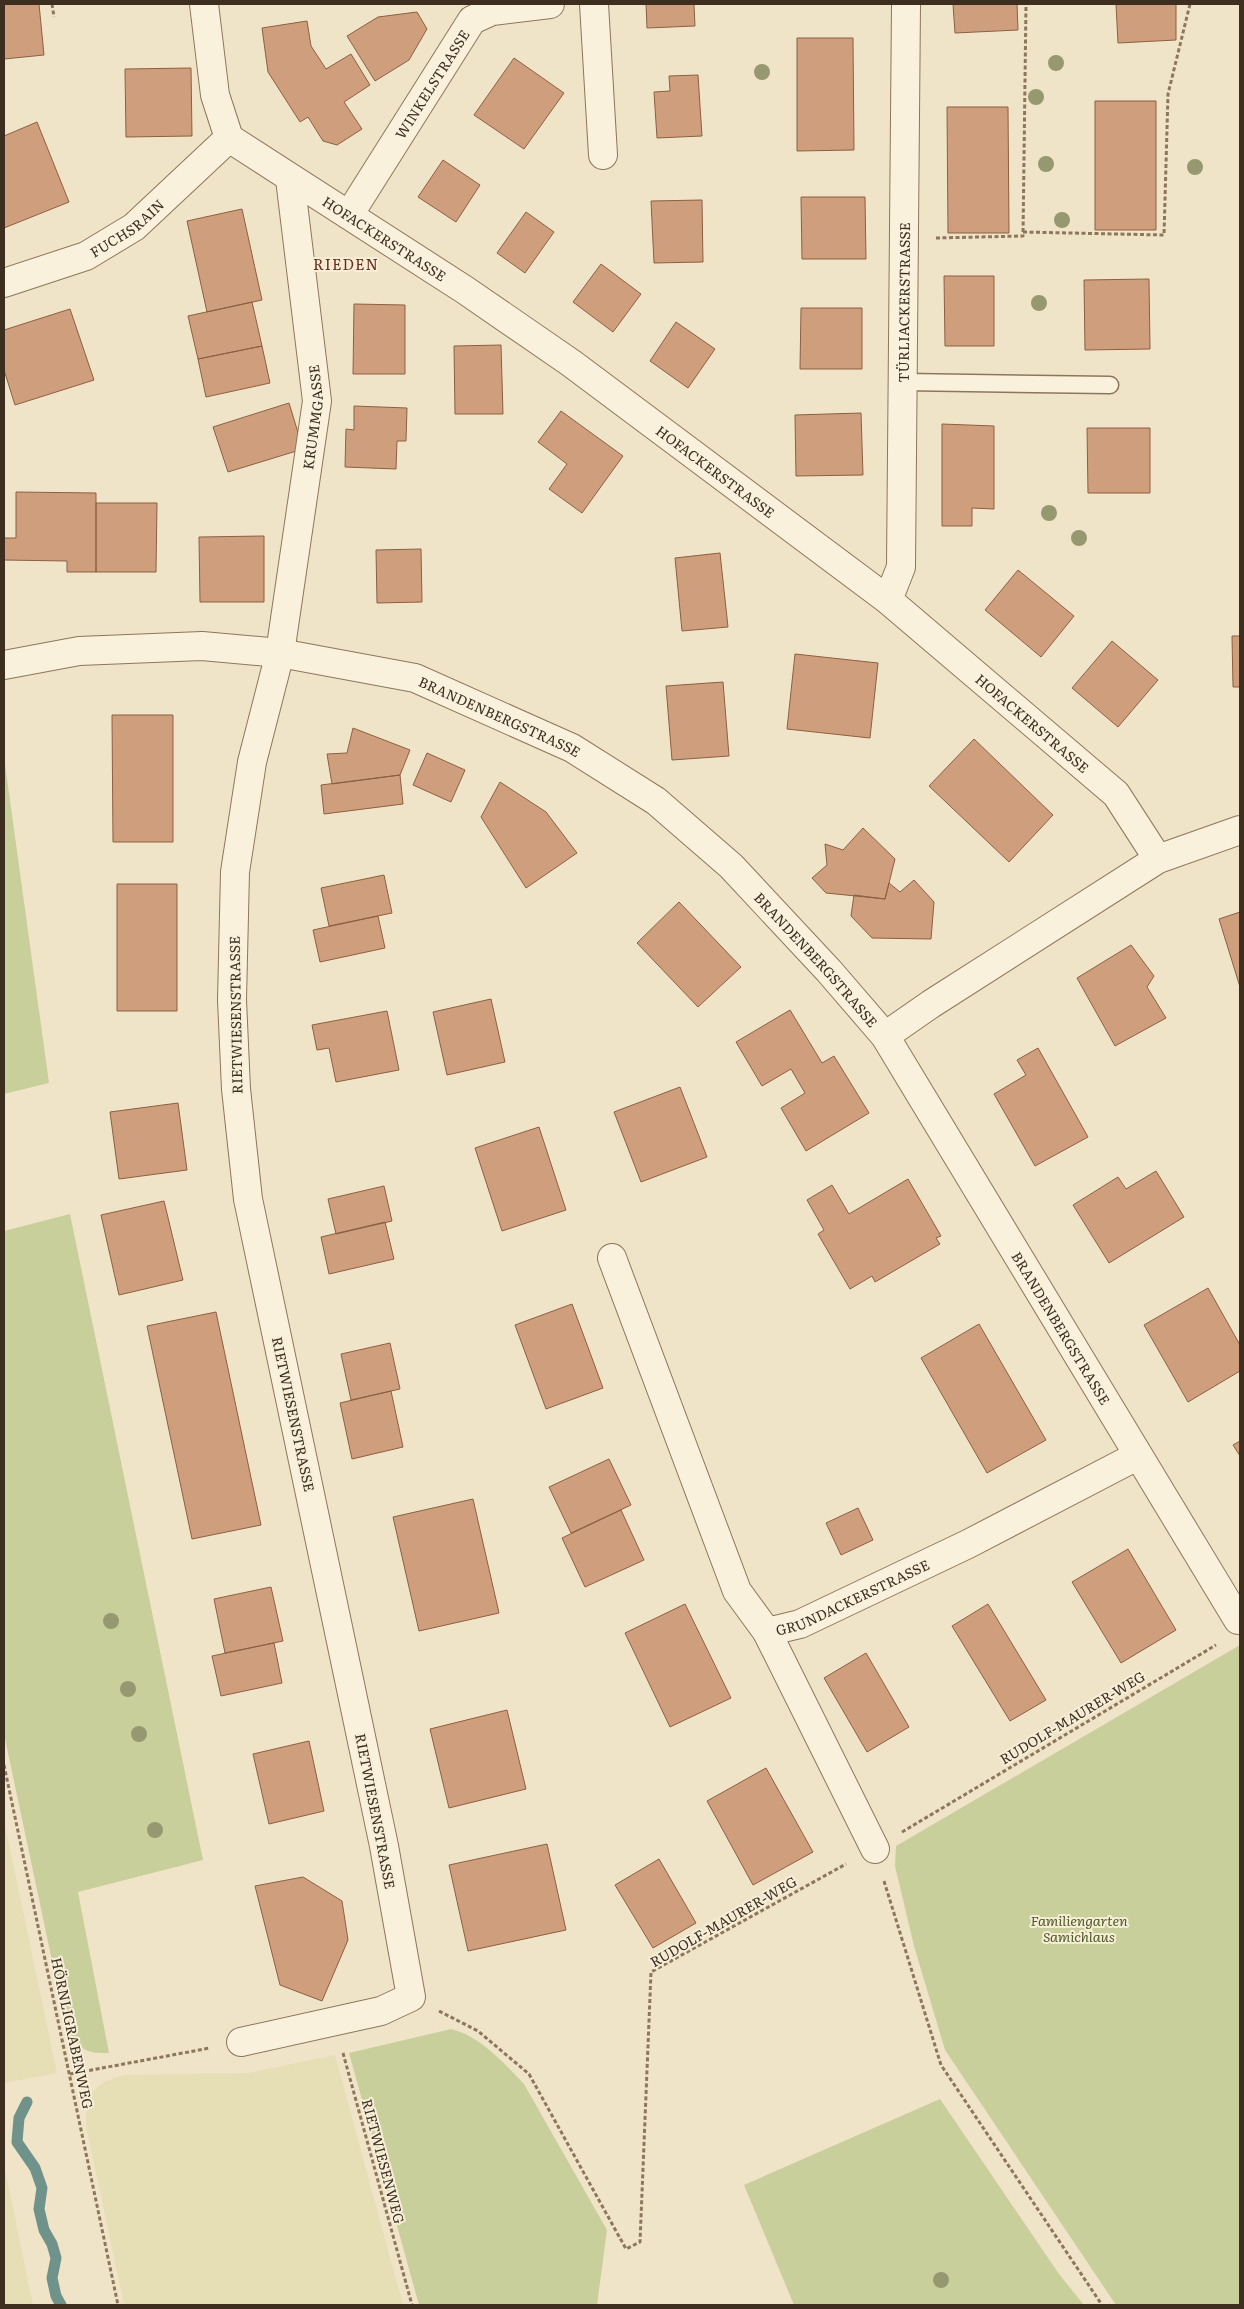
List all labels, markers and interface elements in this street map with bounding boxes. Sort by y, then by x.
street label: WINKELSTRASSE [390,25,474,142]
street label: HOFACKERSTRASSE [319,191,450,286]
street label: FUCHSRAIN [86,194,168,262]
street label: TÜRLIACKERSTRASSE [893,222,914,383]
district label: RIEDEN [313,252,379,275]
street label: KRUMMGASSE [297,364,327,471]
street label: HOFACKERSTRASSE [652,420,779,522]
street label: HOFACKERSTRASSE [971,669,1094,777]
street label: BRANDENBERGSTRASSE [416,671,585,761]
street label: BRANDENBERGSTRASSE [750,887,883,1031]
street label: RIETWIESENSTRASSE [224,936,246,1094]
street label: BRANDENBERGSTRASSE [1007,1248,1115,1408]
street label: RIETWIESENSTRASSE [268,1335,320,1493]
street label: GRUNDACKERSTRASSE [774,1554,933,1640]
street label: RUDOLF-MAURER-WEG [996,1665,1149,1768]
street label: RIETWIESENSTRASSE [351,1731,401,1891]
street label: RUDOLF-MAURER-WEG [646,1871,800,1971]
park label: Familiengarten Samichlaus [1030,1910,1128,1946]
street label: HÖRNLIGRABENWEG [47,1955,99,2111]
street label: RIETWIESENWEG [358,2096,410,2226]

